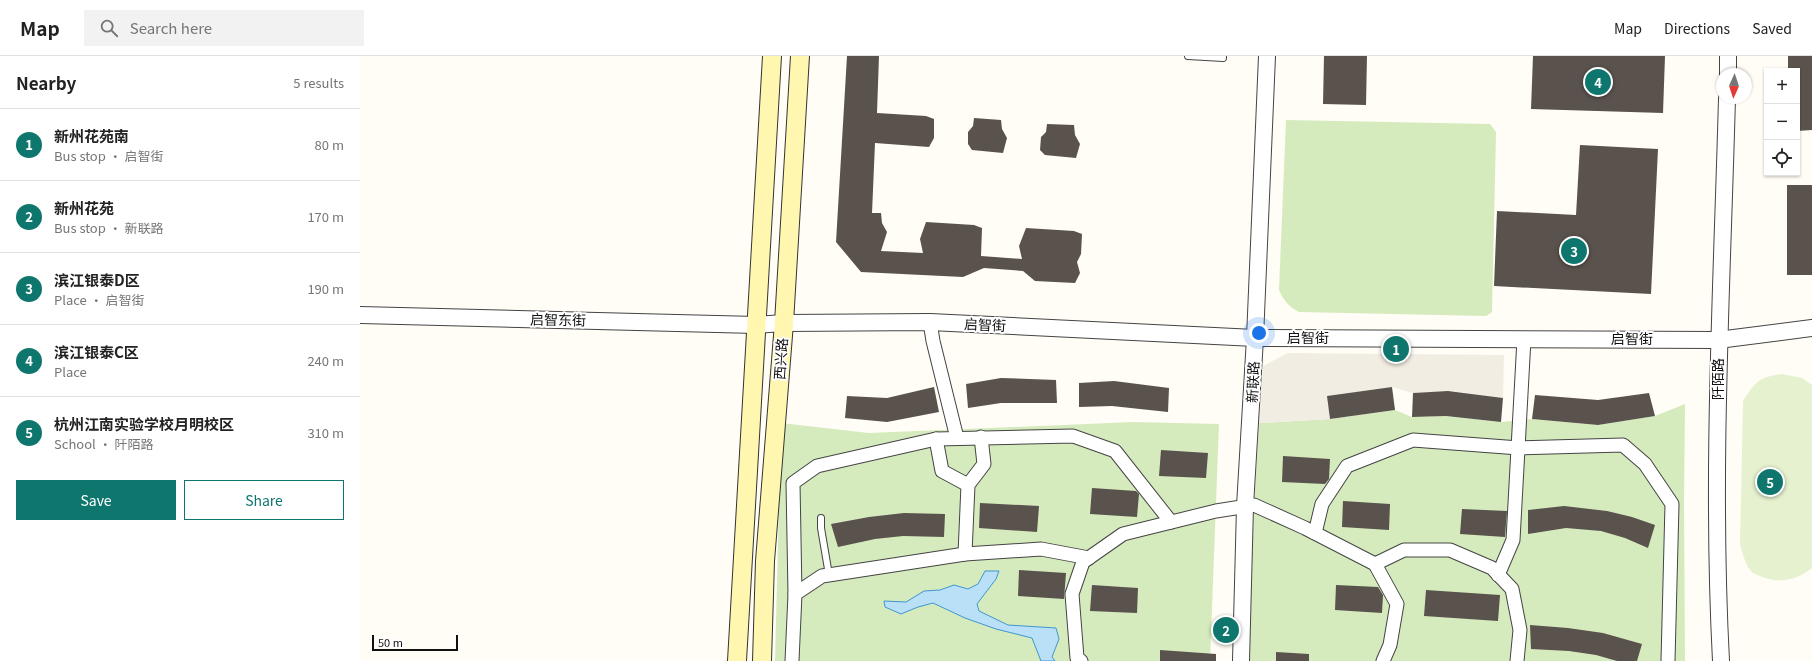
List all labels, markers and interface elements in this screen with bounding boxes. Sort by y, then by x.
search box [84,10,364,46]
text: Map [20,14,60,41]
icon: search [98,17,120,39]
text: Search here [130,17,212,38]
text: Map [1614,18,1642,38]
text: Directions [1664,18,1730,38]
text: Saved [1752,18,1792,38]
pin: 4 [1585,67,1611,97]
north arrow [1716,68,1752,104]
map controls [1764,68,1800,176]
button: + [1764,68,1800,104]
text: Nearby [16,70,76,95]
text: 5 results [293,73,344,92]
button: − [1764,104,1800,140]
text: 新州花苑南 [54,125,129,146]
text: 1 [25,135,33,154]
text: 80 m [315,135,344,154]
button: locate [1764,140,1800,176]
text: Bus stop · 启智街 [54,146,164,165]
text: 新州花苑 [54,197,114,218]
text: 2 [25,207,33,226]
text: 170 m [307,207,344,226]
text: Bus stop · 新联路 [54,218,164,237]
pin: 3 [1561,236,1587,266]
text: 滨江银泰D区 [54,269,140,290]
text: 3 [25,279,33,298]
text: 190 m [307,279,344,298]
text: Place · 启智街 [54,290,145,309]
street label: 启智东街 [530,309,586,329]
street label: 启智街 [964,313,1007,335]
your location [1249,323,1269,343]
street label: 启智街 [1287,327,1329,347]
street label: 启智街 [1611,328,1653,348]
pin: 1 [1383,334,1409,364]
street label: 西兴路 [769,337,791,381]
text: 滨江银泰C区 [54,341,139,362]
text: 4 [25,351,33,370]
text: 240 m [307,351,344,370]
street label: 阡陌路 [1707,358,1727,400]
street label: 新联路 [1241,360,1263,403]
text: Place [54,362,87,381]
text: 杭州江南实验学校月明校区 [54,413,234,434]
text: 5 [25,423,33,442]
text: 310 m [307,423,344,442]
text: School · 阡陌路 [54,434,154,453]
pin: 5 [1757,467,1783,497]
button: Save [16,480,176,520]
button: Share [184,480,344,520]
pin: 2 [1213,615,1239,645]
scale bar [372,633,458,652]
text: 50 m [378,634,403,650]

